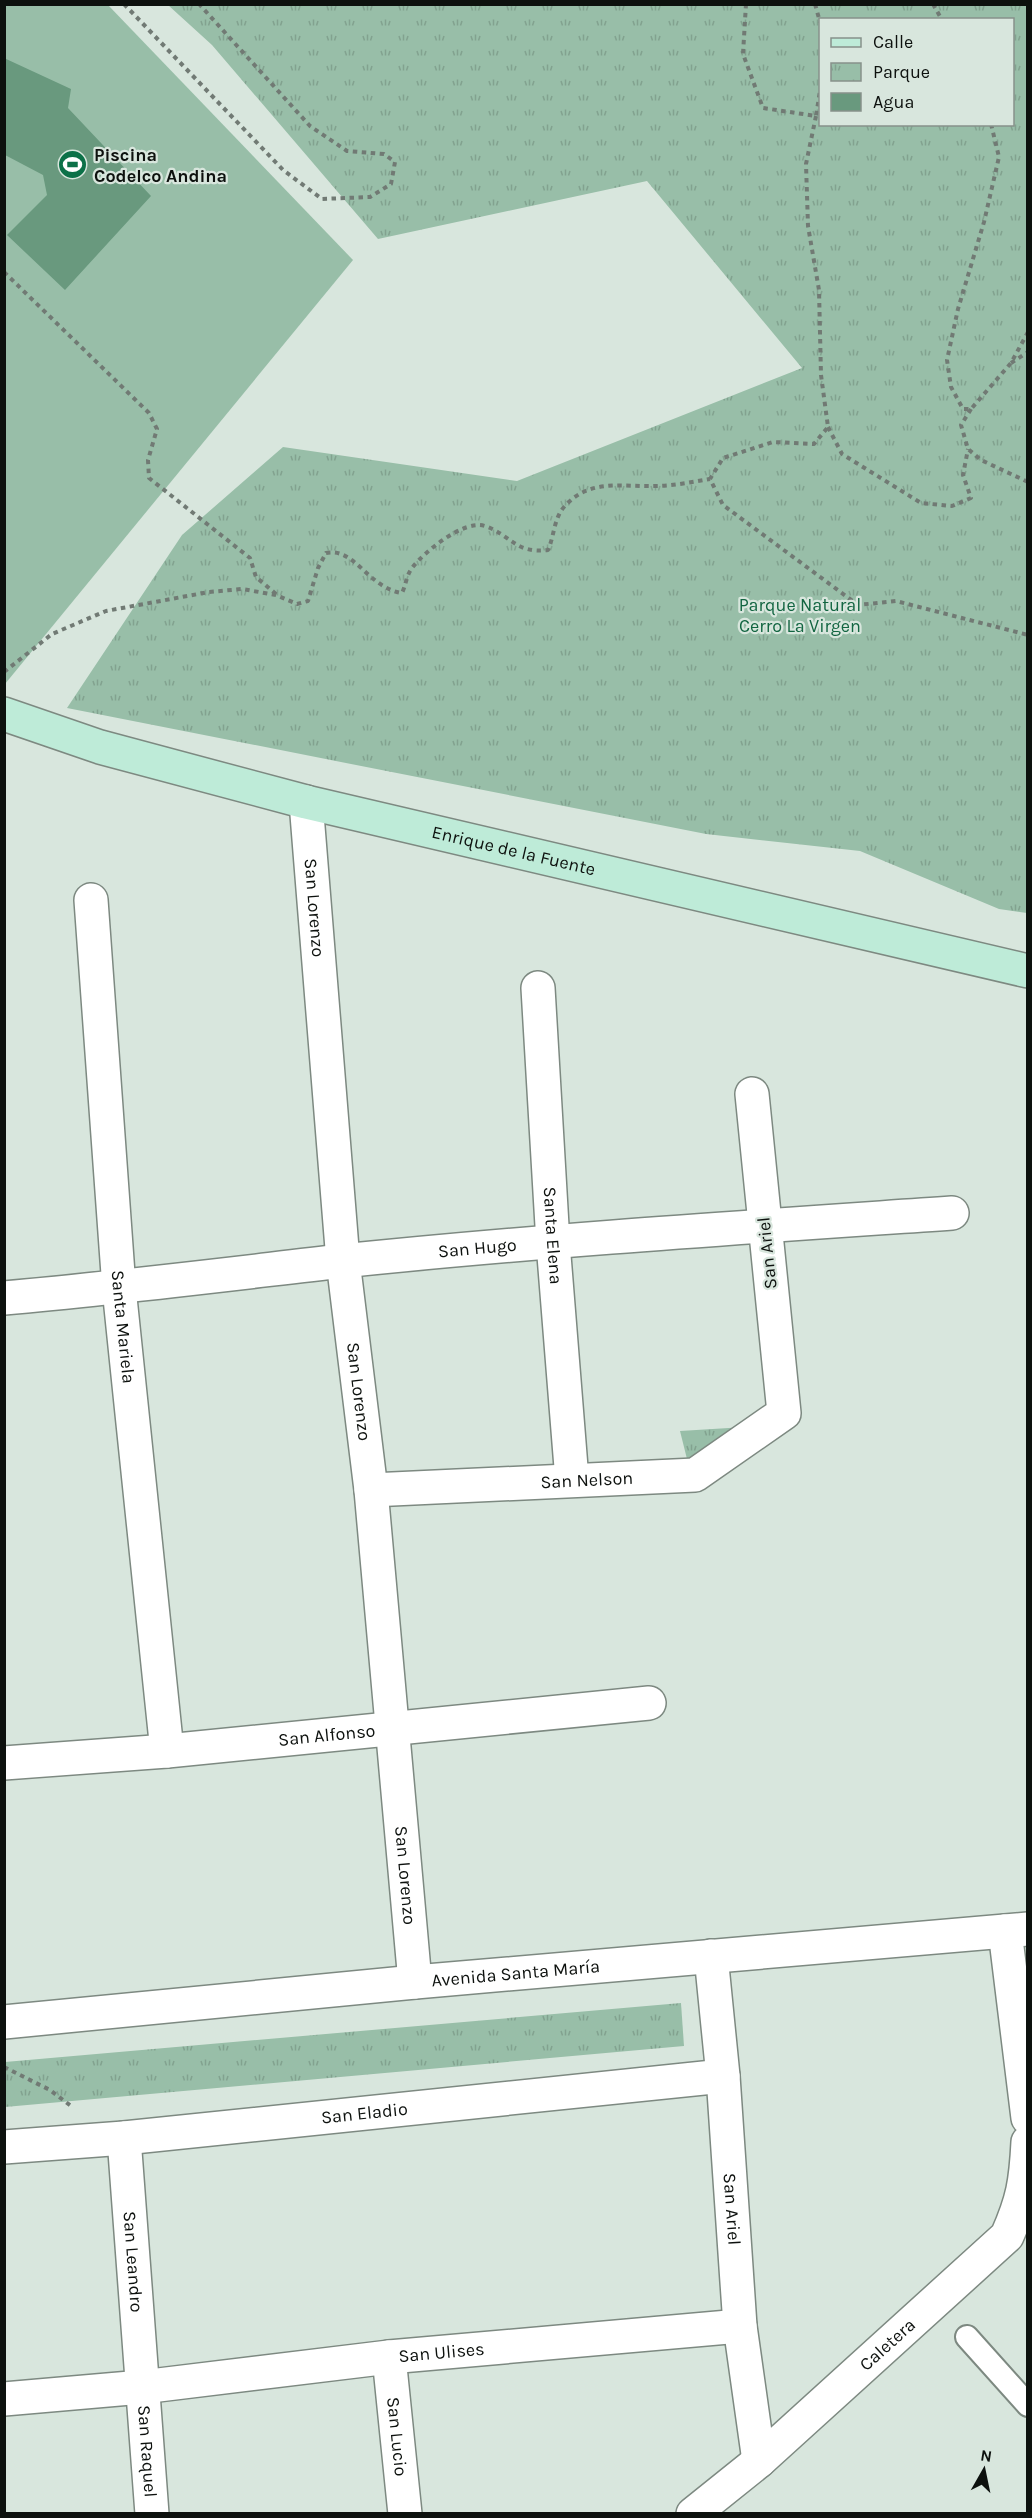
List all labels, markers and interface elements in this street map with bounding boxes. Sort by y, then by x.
legend [819,18,1014,126]
text: Calle [873,31,913,53]
text: Parque [873,61,930,83]
text: Agua [873,91,914,113]
place label: Piscina Codelco Andina [94,144,227,187]
sports icon: Piscina Codelco Andina [57,149,89,181]
park label: Parque Natural Cerro La Virgen [739,594,861,637]
street label: Enrique de la Fuente [430,821,598,880]
street label: San Lorenzo [300,857,329,958]
street label: Santa Elena [539,1186,567,1285]
street label: San Ariel [752,1216,782,1290]
street label: San Hugo [437,1234,518,1263]
street label: Santa Mariela [107,1269,140,1385]
street label: San Lorenzo [342,1341,376,1442]
street label: San Nelson [540,1467,634,1493]
street label: San Alfonso [277,1719,376,1751]
street label: San Lorenzo [390,1825,421,1926]
street label: Avenida Santa María [431,1955,601,1992]
street label: San Eladio [320,2098,409,2129]
street label: San Ariel [719,2172,745,2246]
street label: San Leandro [118,2210,148,2313]
street label: Caletera [855,2314,920,2375]
street label: San Ulises [397,2338,485,2367]
street label: San Lucio [382,2396,412,2477]
street label: San Raquel [133,2404,162,2498]
north arrow [954,2440,1014,2500]
text: N [979,2445,993,2466]

